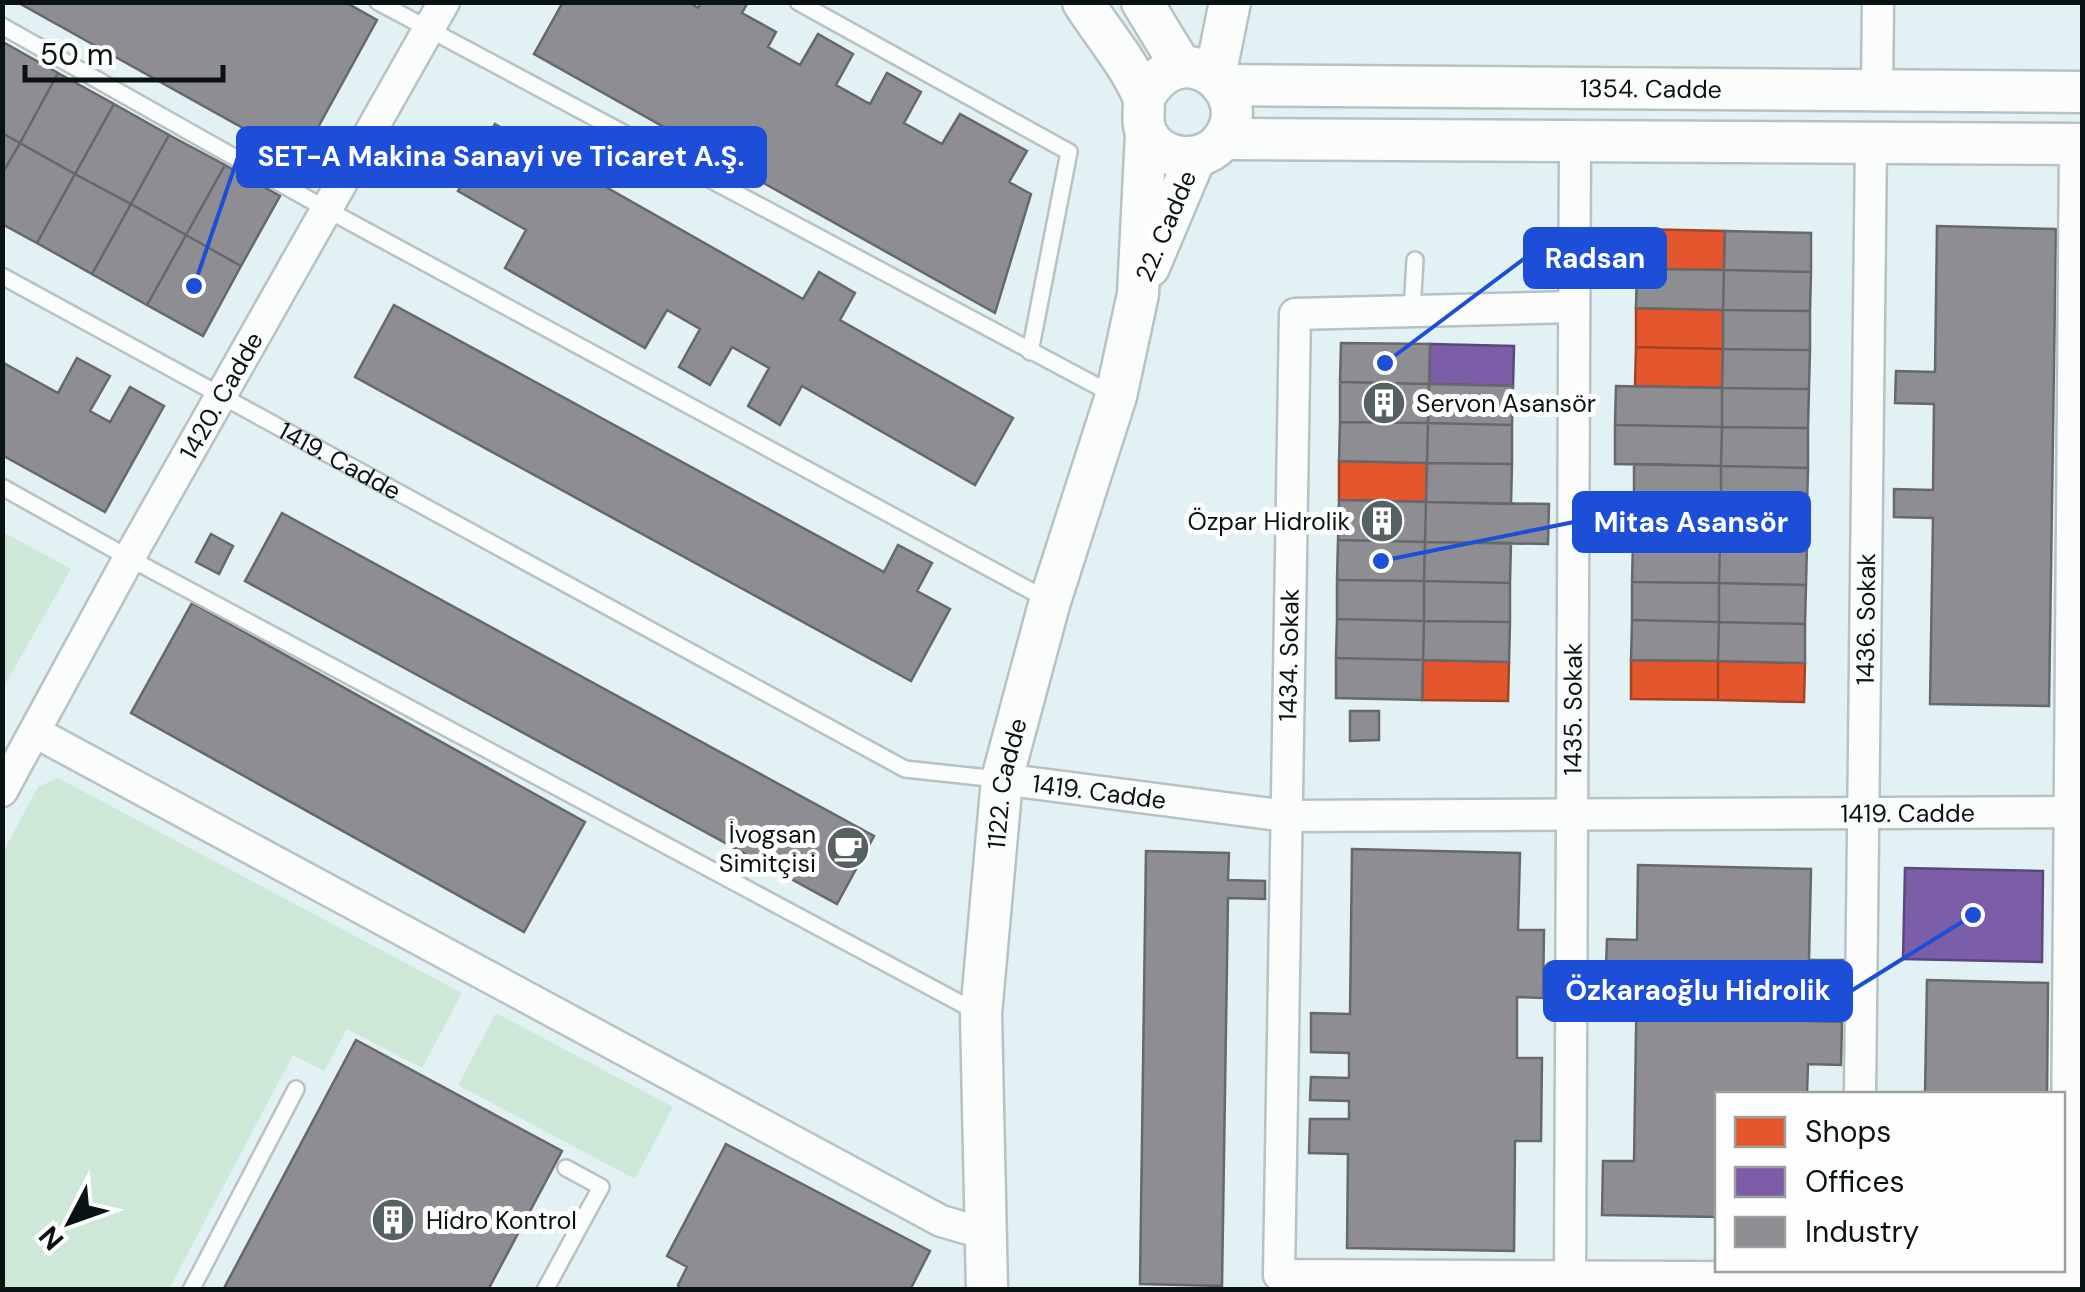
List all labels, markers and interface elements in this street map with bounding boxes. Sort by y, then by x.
scale bar [25,20,222,82]
text: 50 m [40,35,114,74]
street label: 1354. Cadde [1580,71,1722,106]
callout: SET-A Makina Sanayi ve Ticaret A.Ş. [238,128,765,186]
text: SET-A Makina Sanayi ve Ticaret A.Ş. [257,138,745,175]
street label: 22. Cadde [1128,165,1204,287]
callout: Radsan [1525,229,1665,287]
text: Radsan [1545,240,1645,277]
street label: 1420. Cadde [172,326,270,466]
building icon: Servon Asansör [1361,380,1407,426]
place label: Servon Asansör [1416,387,1596,420]
street label: 1419. Cadde [273,414,407,507]
callout: Mitas Asansör [1574,493,1809,551]
building icon: Özpar Hidrolik [1359,498,1405,544]
text: Mitas Asansör [1594,504,1788,541]
place label: Özpar Hidrolik [1188,505,1350,538]
street label: 1436. Sokak [1848,552,1883,685]
street label: 1434. Sokak [1271,588,1307,722]
street label: 1435. Sokak [1556,642,1589,775]
street label: 1122. Cadde [979,714,1034,851]
street label: 1419. Cadde [1030,767,1168,817]
street label: 1419. Cadde [1840,796,1975,830]
place label: İvogsan Simitçisi [719,818,816,880]
cafe icon: İvogsan Simitçisi [825,825,871,871]
callout: Özkaraoğlu Hidrolik [1545,962,1851,1020]
text: Özkaraoğlu Hidrolik [1565,972,1831,1009]
legend [1715,1092,2065,1272]
text: Shops [1805,1112,1891,1151]
text: Offices [1805,1162,1905,1201]
north arrow [20,1172,120,1272]
building icon: Hidro Kontrol [370,1197,416,1243]
place label: Hidro Kontrol [426,1204,577,1237]
text: Industry [1805,1212,1919,1251]
text: N [31,1218,72,1258]

